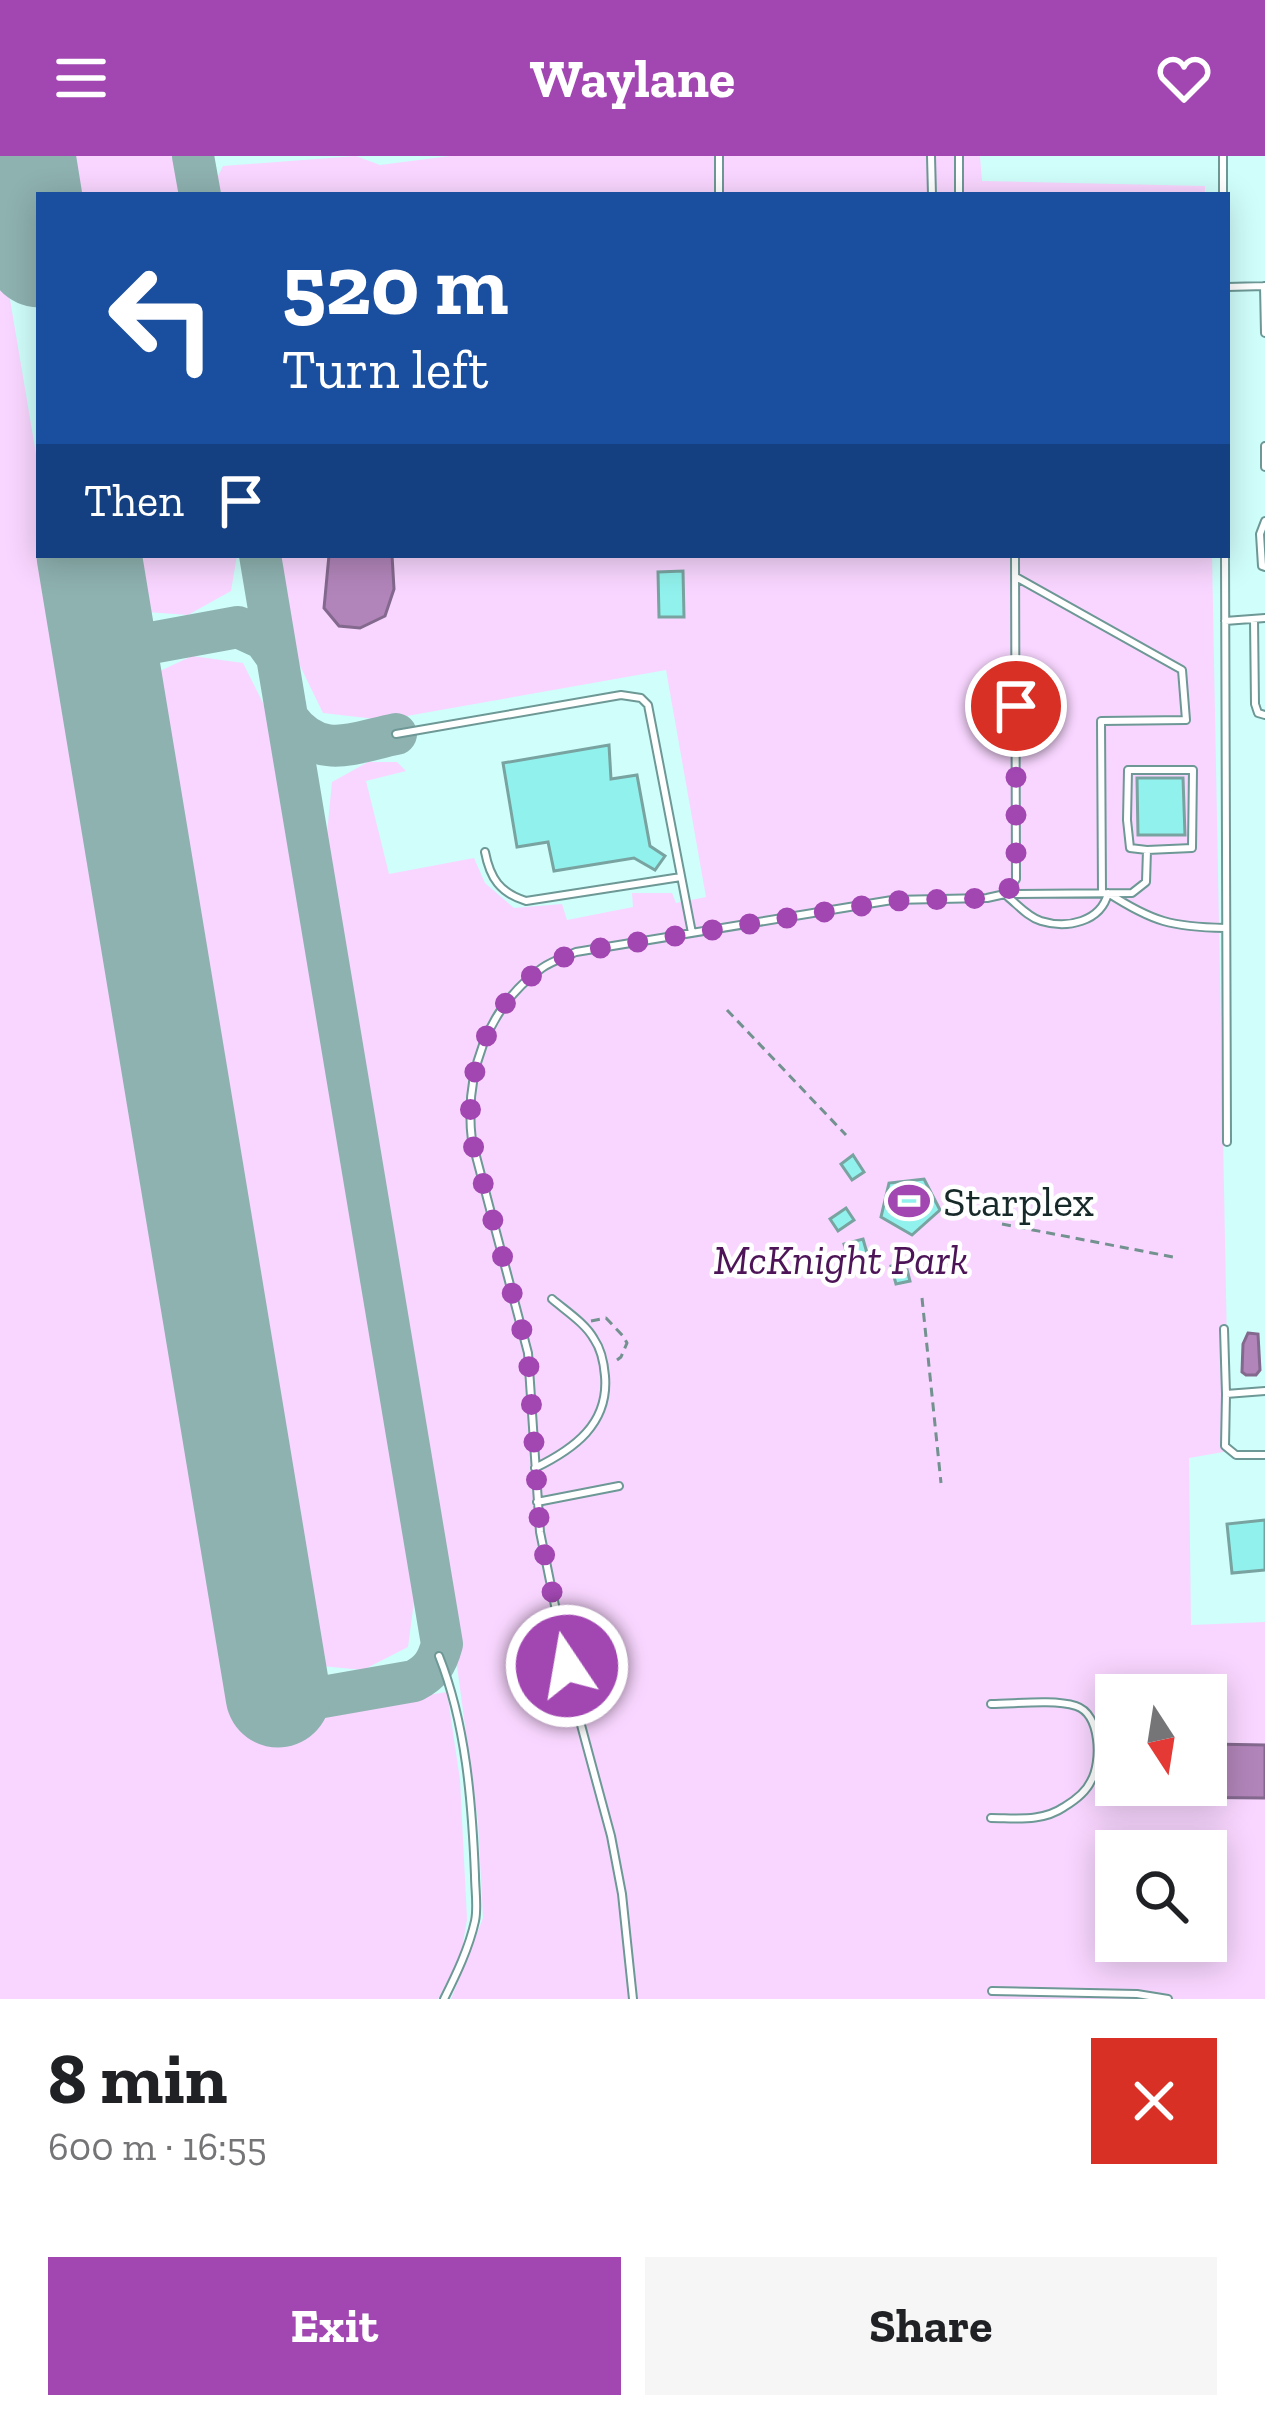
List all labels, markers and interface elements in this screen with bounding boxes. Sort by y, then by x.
icon: menu [48,45,114,111]
icon: heart [1151,45,1217,111]
text: Waylane [530,46,735,111]
text: 520 m [282,235,509,336]
icon: left [84,240,240,396]
text: Turn left [282,337,489,402]
icon: arrive [208,468,274,534]
text: Then [84,474,184,528]
pin [965,655,1067,757]
icon: arrive [983,673,1049,739]
place label: Starplex [943,1176,1094,1227]
sports icon: Starplex [886,1178,932,1224]
park label: McKnight Park [713,1234,969,1285]
position arrow [504,1603,630,1729]
north arrow [1095,1674,1227,1806]
map controls [1095,1674,1227,1962]
button: search [1095,1830,1227,1962]
text: 8 min [48,2035,228,2121]
button: close [1091,2038,1217,2164]
text: 600 m · 16:55 [48,2123,267,2170]
button: Exit [48,2257,621,2395]
button: Share [645,2257,1217,2395]

